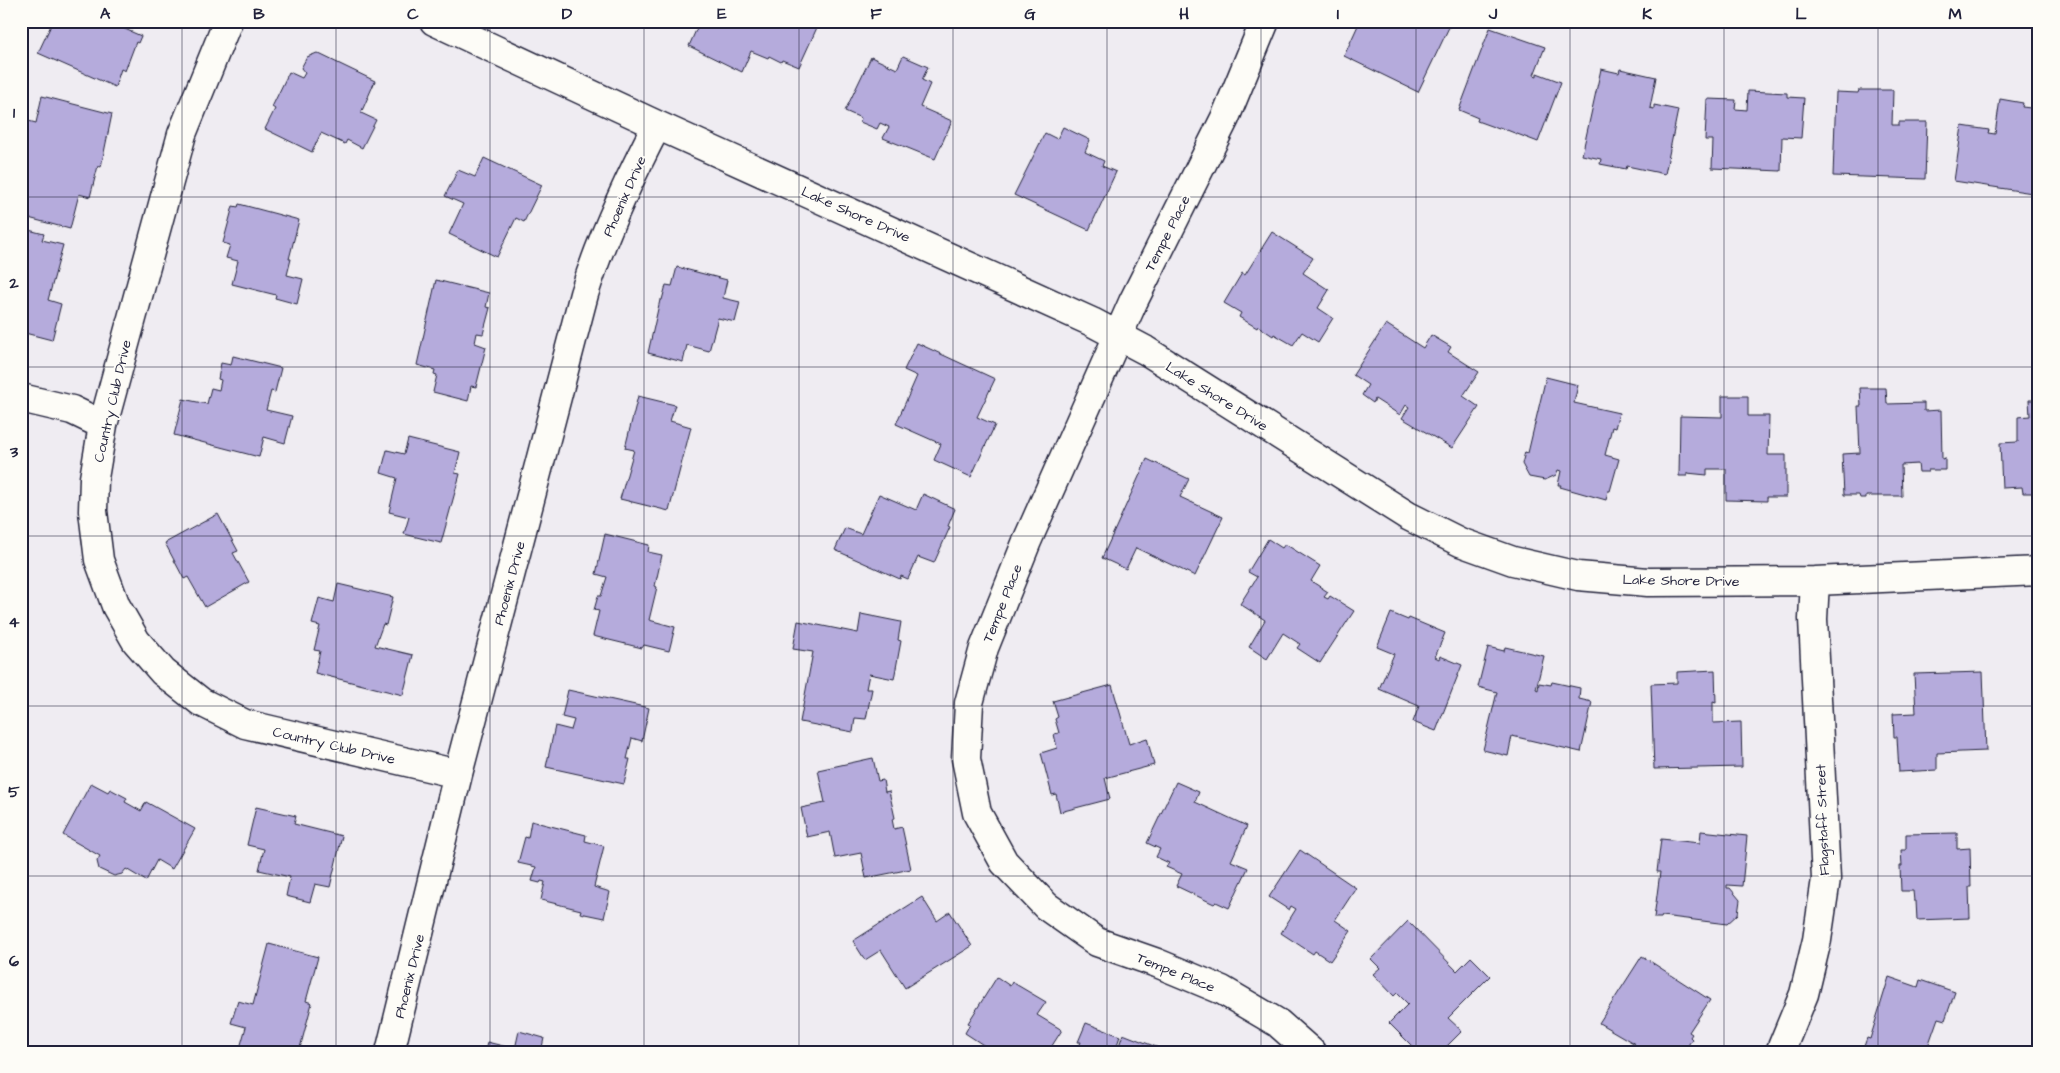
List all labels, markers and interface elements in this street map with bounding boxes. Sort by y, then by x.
text: A [100,3,111,25]
text: B [253,3,265,25]
text: C [407,3,419,25]
text: D [562,3,573,25]
text: E [717,3,727,25]
text: F [870,3,882,25]
text: G [1024,3,1036,25]
text: H [1179,3,1189,25]
text: I [1337,3,1339,25]
text: J [1488,3,1498,25]
text: K [1642,3,1652,25]
text: L [1795,3,1807,25]
text: M [1948,3,1962,25]
text: 1 [13,102,16,124]
street label: Phoenix Drive [598,153,652,240]
street label: Lake Shore Drive [798,182,914,248]
street label: Tempe Place [1140,192,1196,275]
text: 2 [8,272,19,294]
street label: Country Club Drive [89,338,137,464]
street label: Lake Shore Drive [1162,357,1272,437]
text: 3 [9,441,19,463]
street label: Phoenix Drive [489,539,531,628]
street label: Tempe Place [978,561,1028,646]
street label: Lake Shore Drive [1622,570,1740,592]
text: 4 [9,611,20,633]
street label: Country Club Drive [271,722,397,770]
street label: Flagstaff Street [1811,764,1835,876]
text: 5 [8,781,20,803]
street label: Phoenix Drive [390,932,430,1021]
street label: Tempe Place [1133,948,1218,998]
text: 6 [9,950,19,972]

